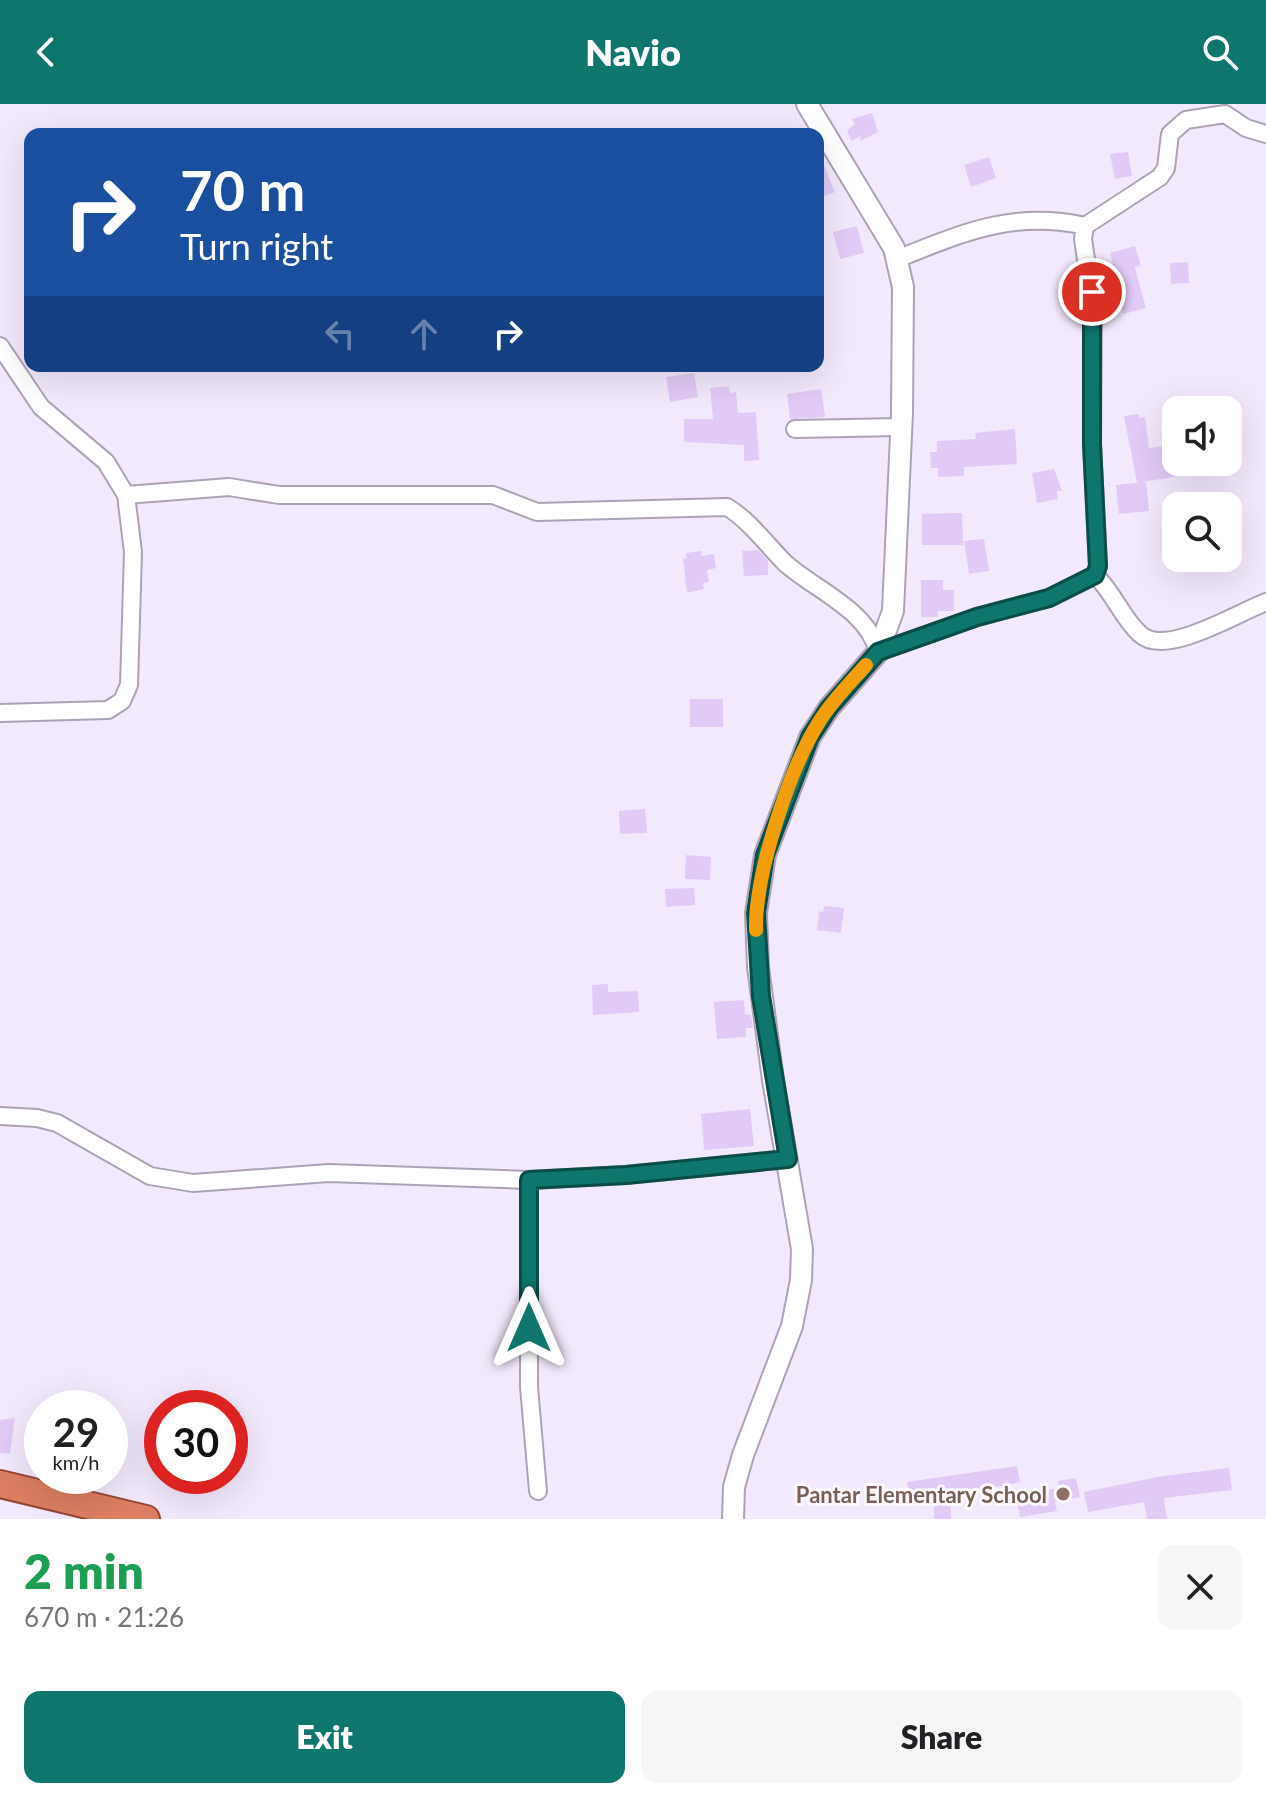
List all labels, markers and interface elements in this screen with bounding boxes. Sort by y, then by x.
icon: back [24,30,68,74]
text: Navio [585,30,681,74]
icon: search [1198,30,1242,74]
text: 70 m [180,156,305,223]
icon: right [48,160,152,264]
text: Turn right [180,224,333,268]
pin [1058,258,1126,326]
icon: arrive [1070,270,1114,314]
icon: left [318,312,362,356]
icon: ahead [402,312,446,356]
icon: right [486,312,530,356]
map controls [1162,396,1242,572]
button: sound [1162,396,1242,476]
button: search [1162,492,1242,572]
position arrow [487,1286,571,1370]
speed limit sign: 30 [144,1390,248,1494]
text: 29 [53,1408,99,1456]
text: km/h [53,1450,99,1474]
place label: Pantar Elementary School [796,1481,1047,1508]
marker: Pantar Elementary School [1054,1485,1072,1503]
text: 2 min [24,1542,144,1599]
button: close [1158,1545,1242,1629]
text: 670 m · 21:26 [24,1601,184,1633]
button: Exit [24,1691,625,1783]
button: Share [641,1691,1242,1783]

